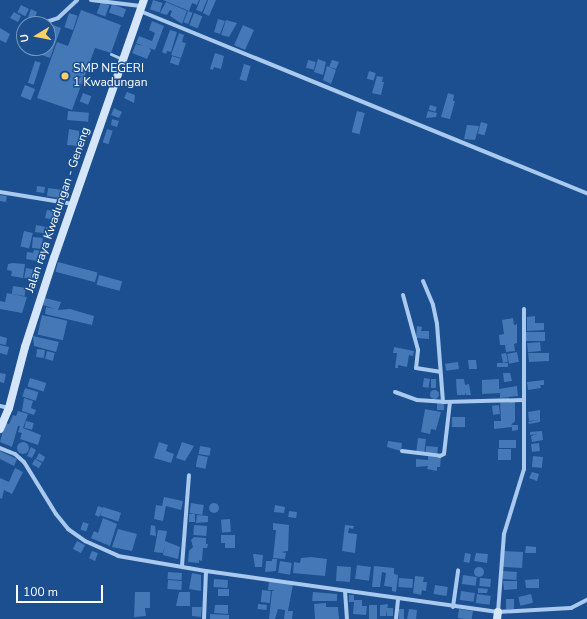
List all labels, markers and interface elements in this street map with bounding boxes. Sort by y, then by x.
north arrow [16,16,56,56]
text: U [17,33,33,43]
place label: SMP NEGERI 1 Kwadungan [73,62,148,90]
marker: SMP NEGERI 1 Kwadungan [60,71,70,81]
street label: Jalan raya Kwadungan - Geneng [23,126,93,294]
scale bar [18,577,105,603]
text: 100 m [23,584,58,600]

